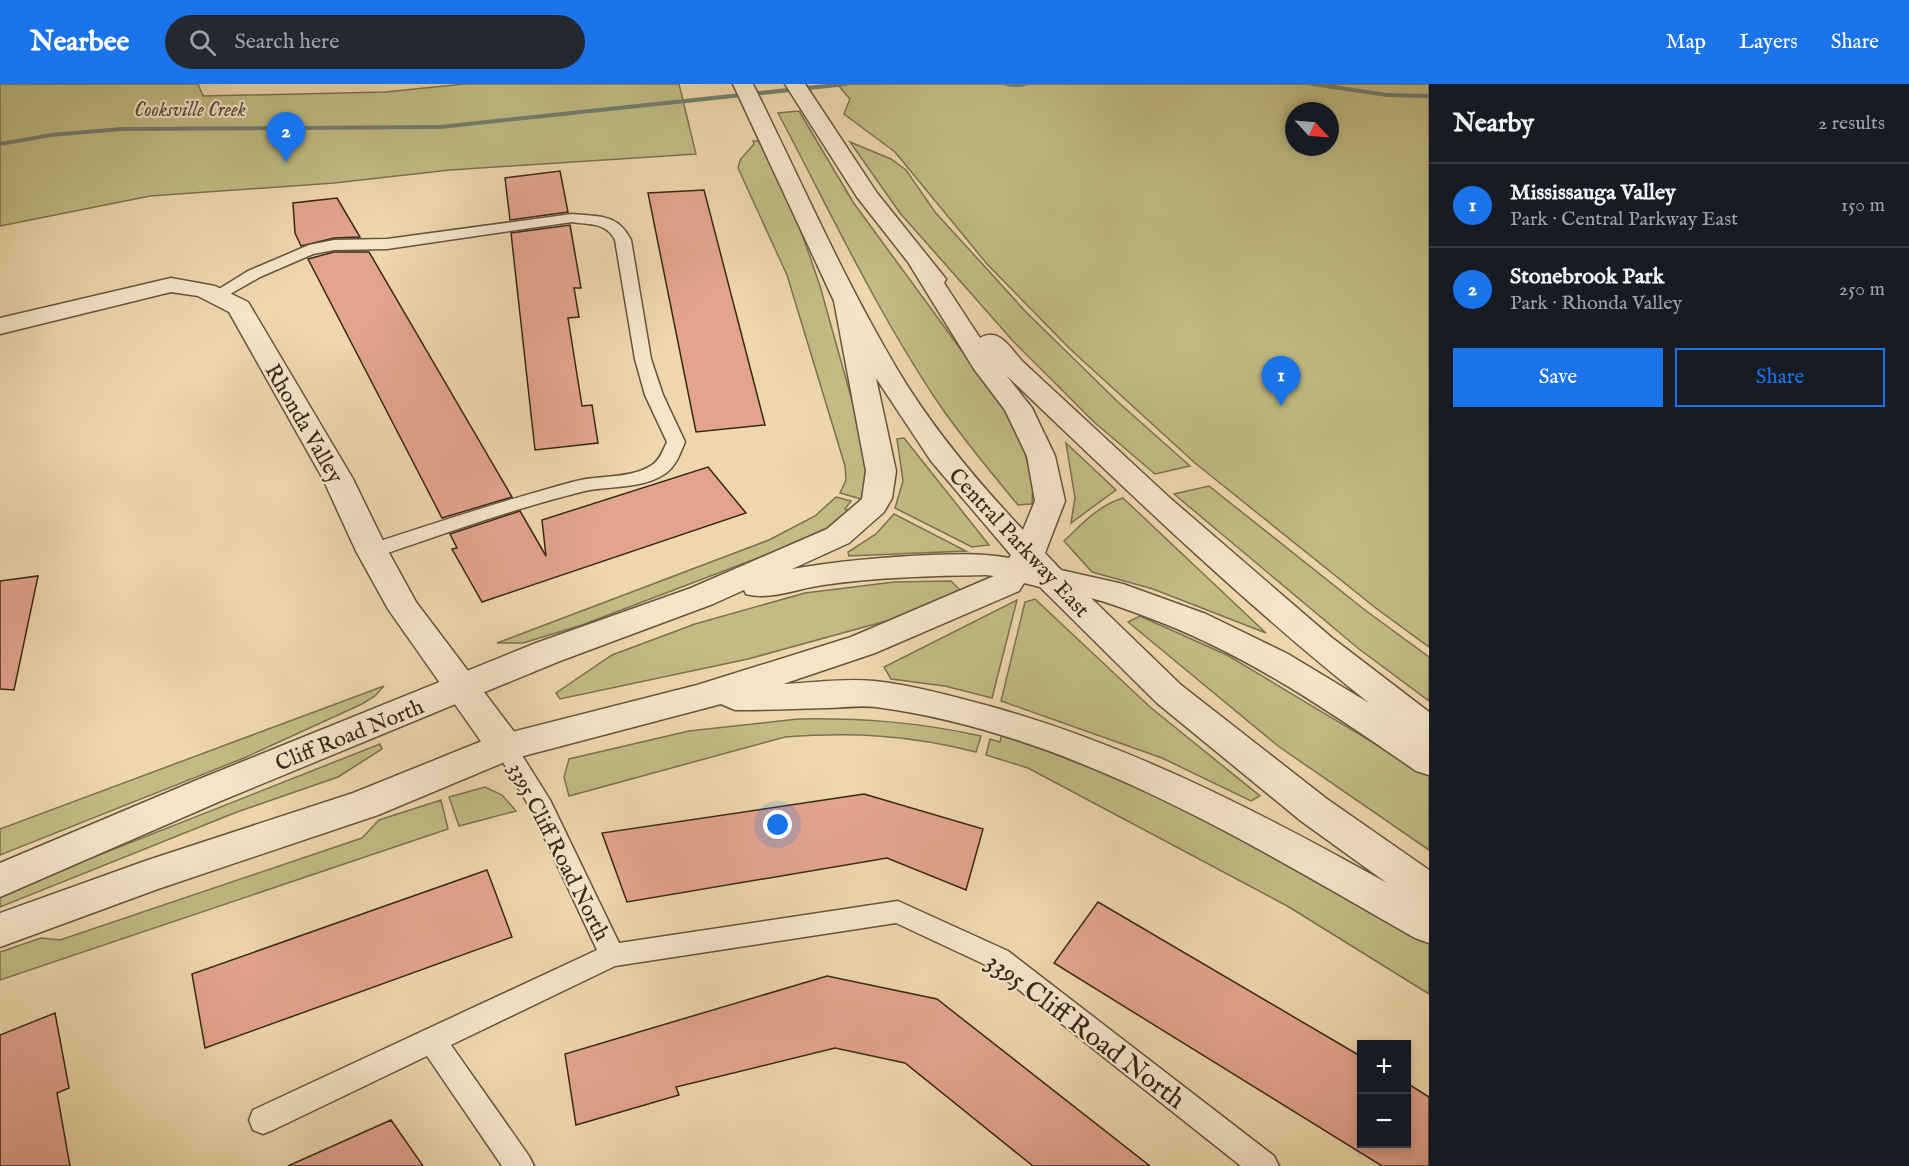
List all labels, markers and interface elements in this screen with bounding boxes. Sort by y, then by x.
search box [165,15,585,69]
text: Nearbee [30,25,129,60]
icon: search [186,26,219,59]
text: Search here [234,28,339,56]
text: Map [1666,29,1706,56]
text: Layers [1739,29,1798,56]
text: Share [1831,29,1879,56]
water label: Cooksville Creek [134,98,246,123]
north arrow [1285,102,1339,156]
text: Nearby [1453,107,1534,140]
text: 2 results [1818,111,1885,136]
pin: 2 [266,112,306,162]
text: Mississauga Valley [1510,179,1676,207]
text: 1 [1469,193,1476,218]
text: 150 m [1841,193,1885,218]
text: Park · Central Parkway East [1510,207,1738,232]
text: Stonebrook Park [1510,263,1664,291]
text: 2 [1468,277,1477,302]
text: 250 m [1839,277,1885,302]
text: Park · Rhonda Valley [1510,291,1682,316]
button: Save [1453,348,1663,407]
button: Share [1675,348,1885,407]
pin: 1 [1262,356,1300,406]
street label: Rhonda Valley [258,359,349,489]
street label: Central Parkway East [942,463,1095,624]
street label: Cliff Road North [271,693,428,778]
street label: 3395 Cliff Road North [501,758,615,946]
your location [763,810,792,839]
street label: 3395 Cliff Road North [978,945,1192,1118]
map controls [1357,1040,1411,1148]
button: + [1357,1040,1411,1094]
button: − [1357,1094,1411,1148]

